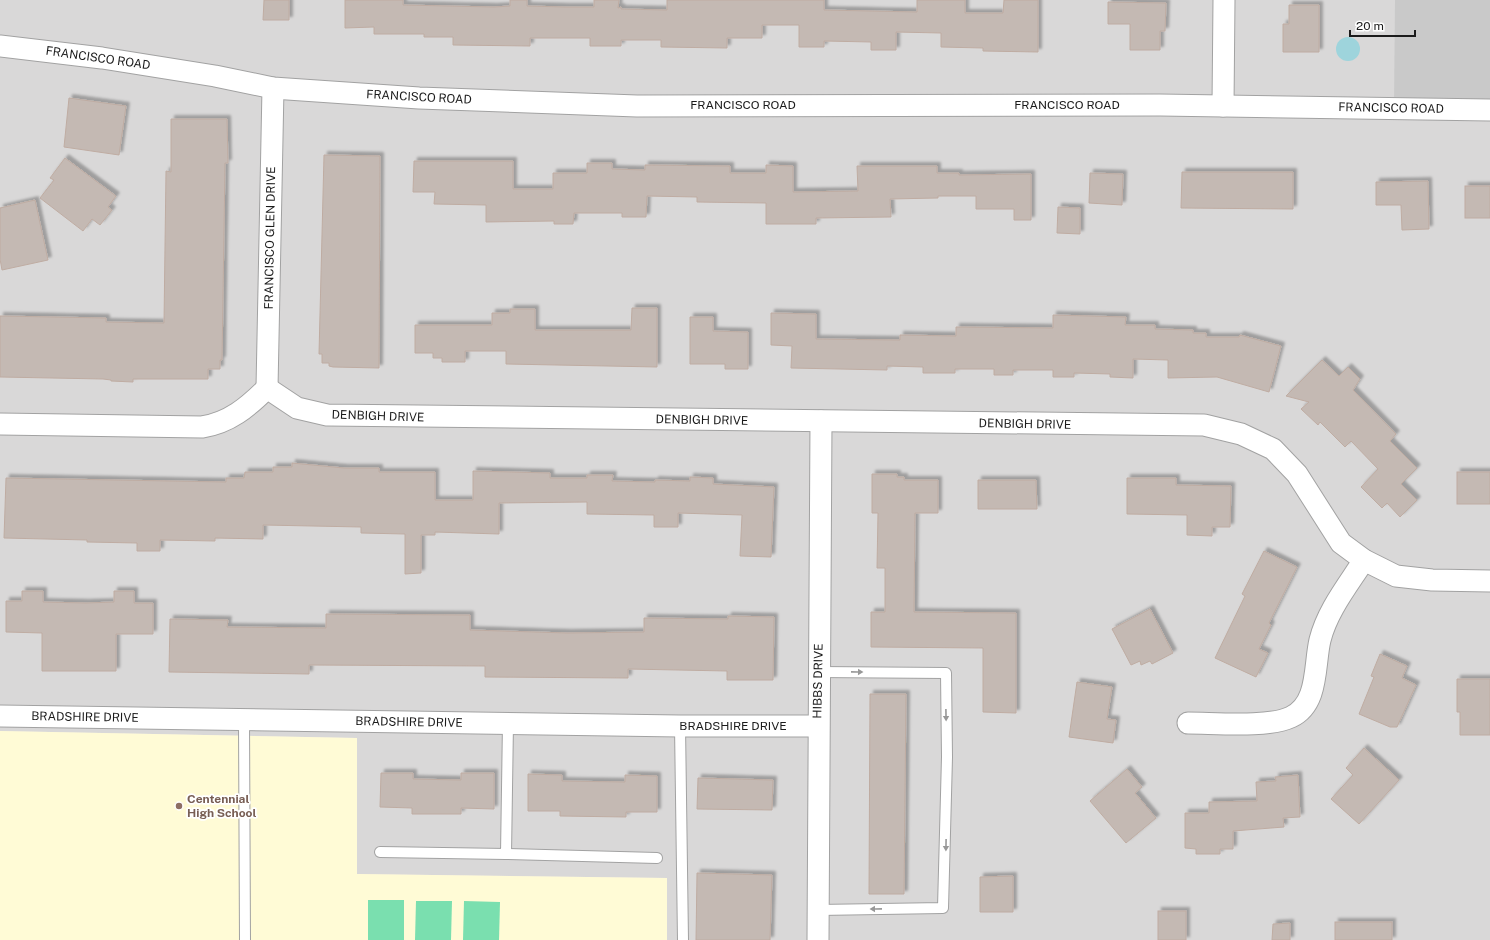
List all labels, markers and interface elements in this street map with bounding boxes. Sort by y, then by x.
scale bar [1350,12,1415,38]
text: 20 m [1356,19,1384,33]
street label: FRANCISCO ROAD [45,44,151,72]
street label: FRANCISCO ROAD [366,87,472,107]
street label: FRANCISCO ROAD [690,98,796,112]
street label: FRANCISCO ROAD [1014,98,1120,112]
street label: FRANCISCO ROAD [1338,100,1444,116]
street label: FRANCISCO GLEN DRIVE [262,166,278,310]
street label: DENBIGH DRIVE [331,407,425,425]
street label: DENBIGH DRIVE [656,412,748,428]
street label: DENBIGH DRIVE [979,416,1071,432]
street label: HIBBS DRIVE [810,643,826,719]
one-way arrow [851,669,864,675]
street label: BRADSHIRE DRIVE [31,709,139,725]
one-way arrow [943,709,950,721]
street label: BRADSHIRE DRIVE [355,714,463,730]
street label: BRADSHIRE DRIVE [679,719,787,733]
place label: Centennial High School [187,792,256,820]
marker: Centennial High School [174,801,184,811]
one-way arrow [943,839,949,852]
one-way arrow [869,906,882,912]

